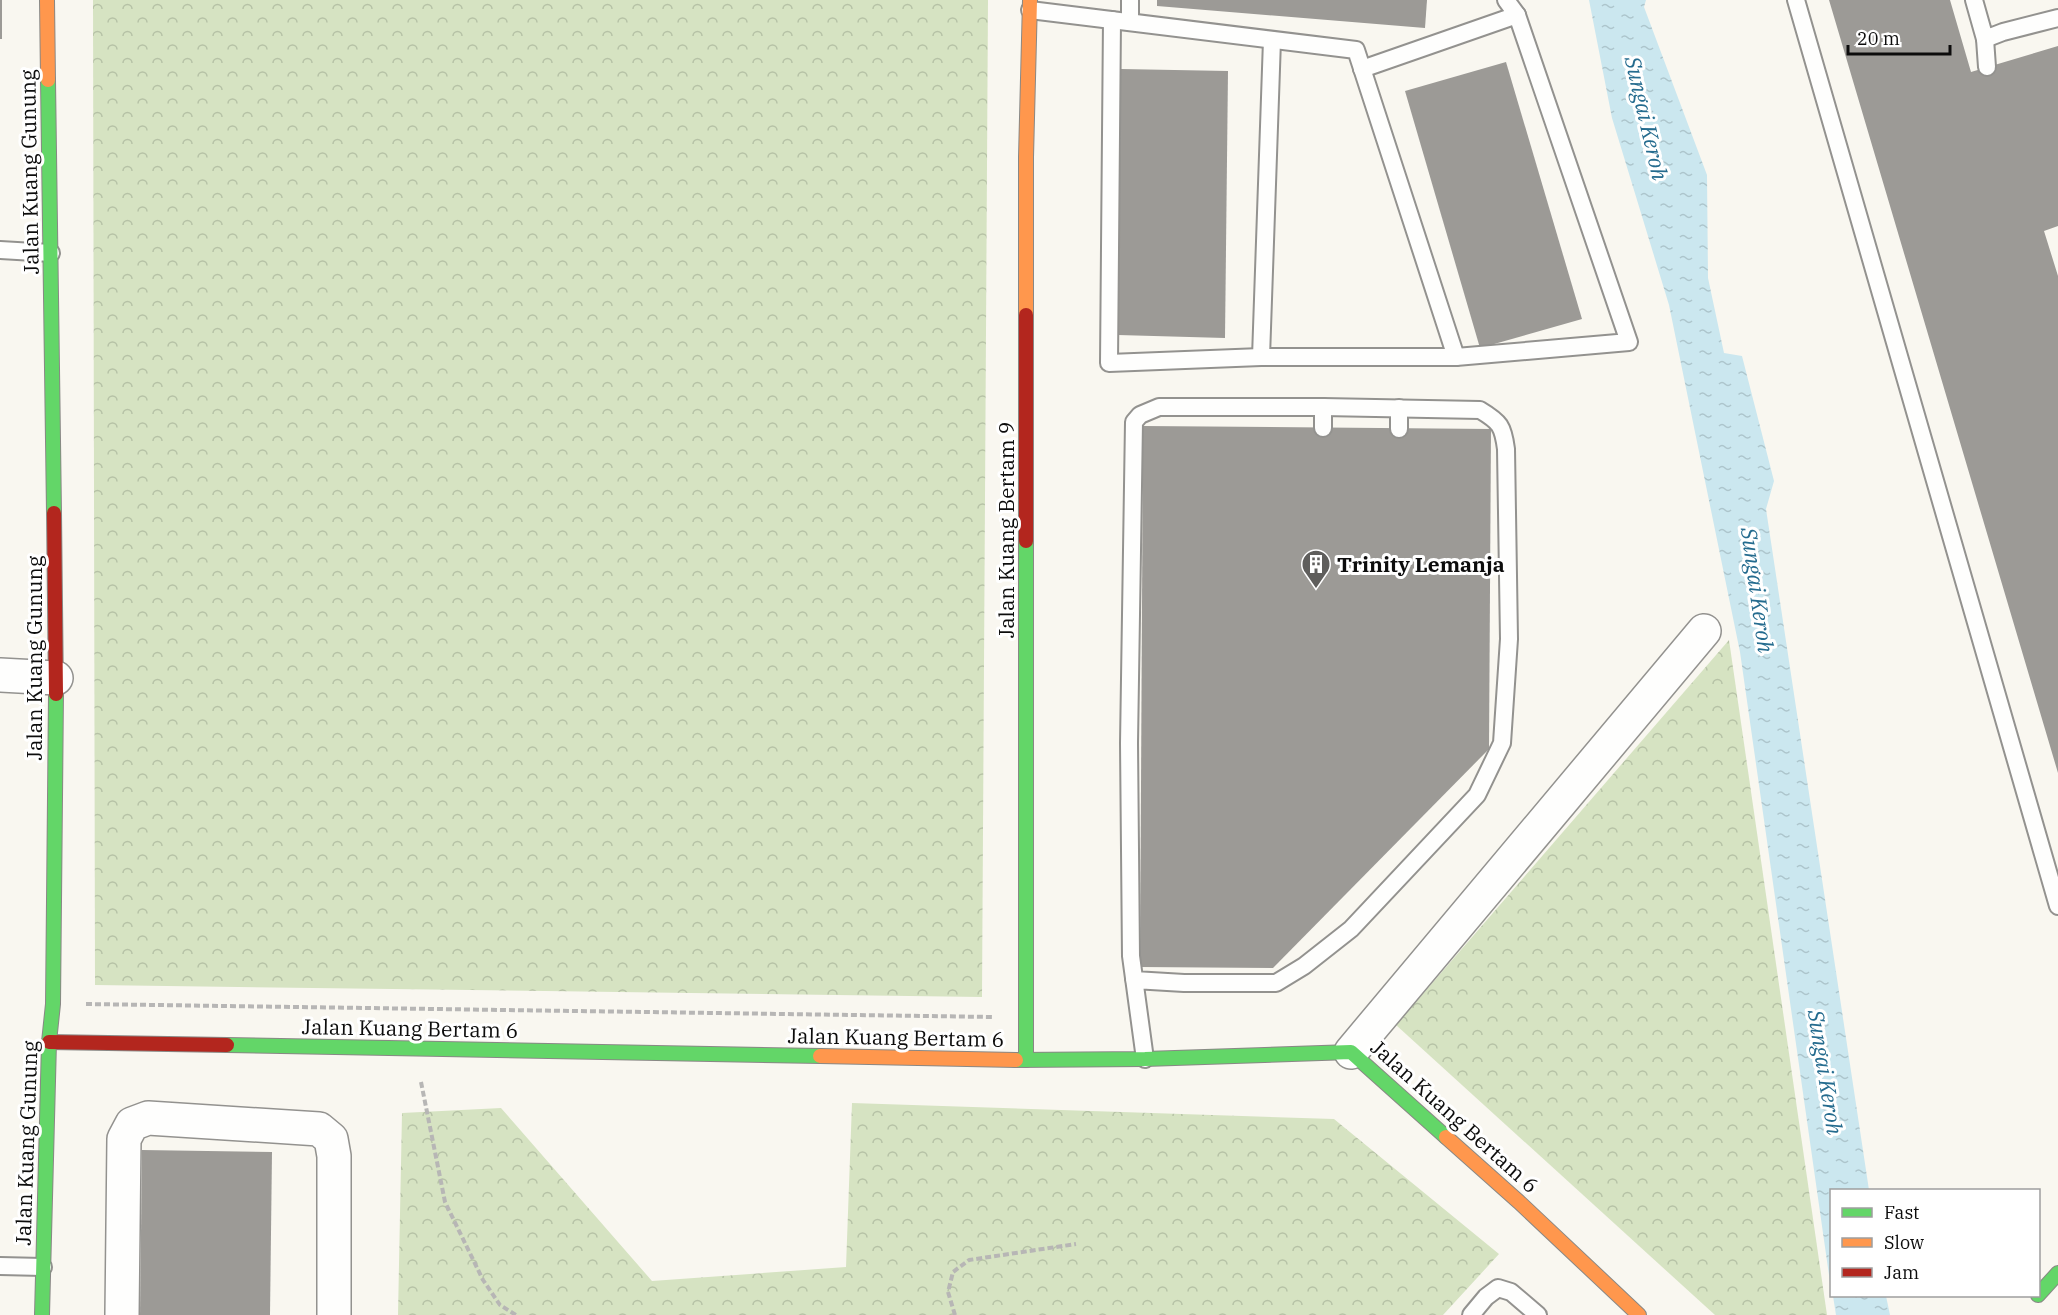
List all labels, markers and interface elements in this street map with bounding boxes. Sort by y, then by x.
scale bar [1848,18,1950,56]
text: 20 m [1857,27,1900,50]
water label: Sungai Keroh [1618,52,1675,183]
street label: Jalan Kuang Gunung [13,69,45,275]
street label: Jalan Kuang Bertam 9 [992,422,1020,638]
water label: Sungai Keroh [1735,524,1781,655]
building icon: Trinity Lemanja [1300,548,1332,590]
place label: Trinity Lemanja [1337,550,1505,578]
street label: Jalan Kuang Gunung [20,555,48,760]
water label: Sungai Keroh [1802,1006,1850,1137]
street label: Jalan Kuang Bertam 6 [301,1012,519,1044]
street label: Jalan Kuang Bertam 6 [787,1021,1005,1053]
street label: Jalan Kuang Bertam 6 [1365,1033,1545,1199]
street label: Jalan Kuang Gunung [8,1040,44,1246]
legend [1830,1189,2040,1297]
text: Fast [1884,1201,1919,1224]
text: Slow [1884,1231,1924,1254]
text: Jam [1884,1261,1919,1284]

